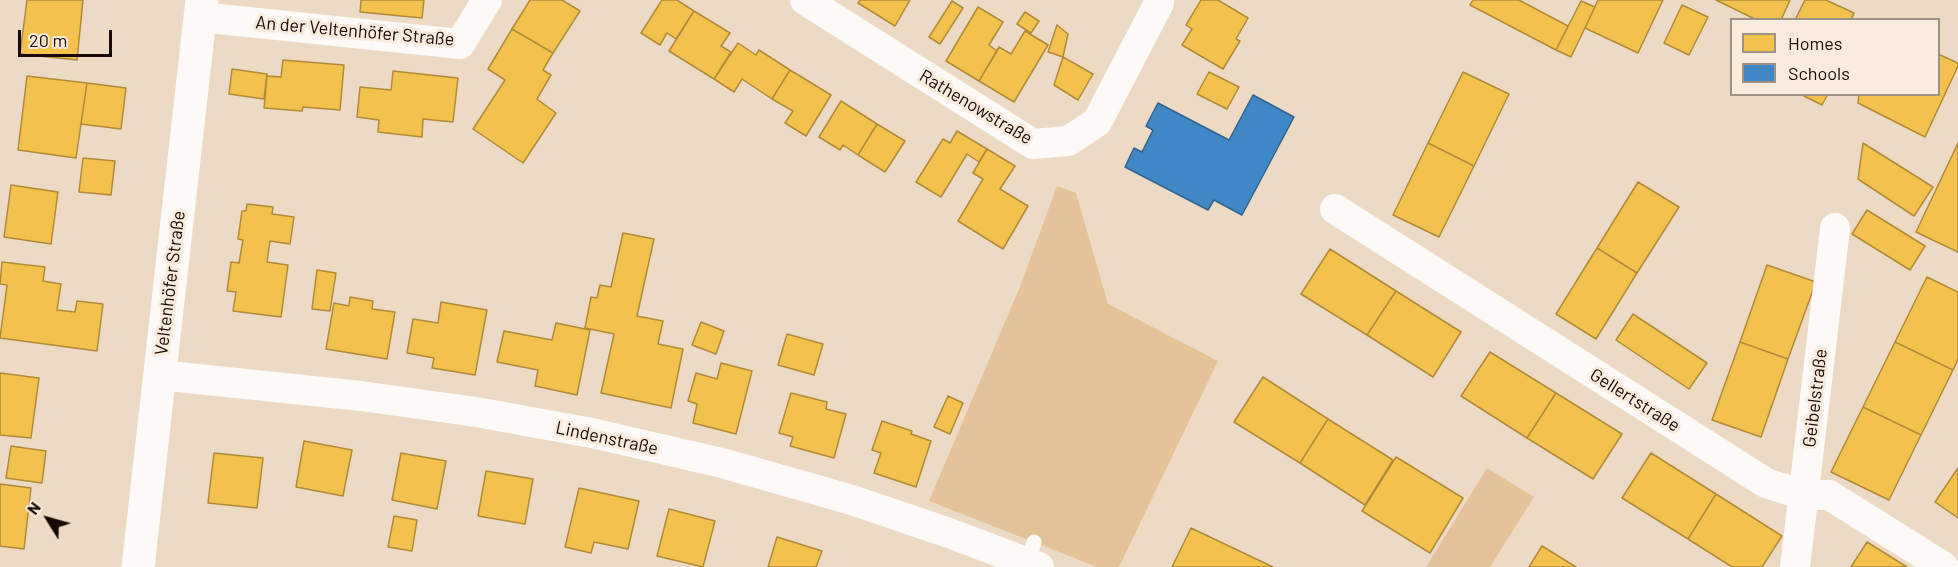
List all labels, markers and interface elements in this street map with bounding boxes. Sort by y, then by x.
street label: An der Veltenhöfer Straße [255,12,455,50]
scale bar [21,18,116,56]
legend [1730,18,1940,96]
text: 20 m [29,29,67,51]
text: Homes [1788,32,1842,54]
text: Schools [1788,62,1850,84]
street label: Rathenowstraße [916,65,1036,149]
street label: Veltenhöfer Straße [150,209,190,357]
street label: Geibelstraße [1798,347,1832,449]
street label: Gellertstraße [1586,364,1684,436]
street label: Lindenstraße [554,417,660,459]
north arrow [18,489,78,549]
text: N [22,498,44,518]

